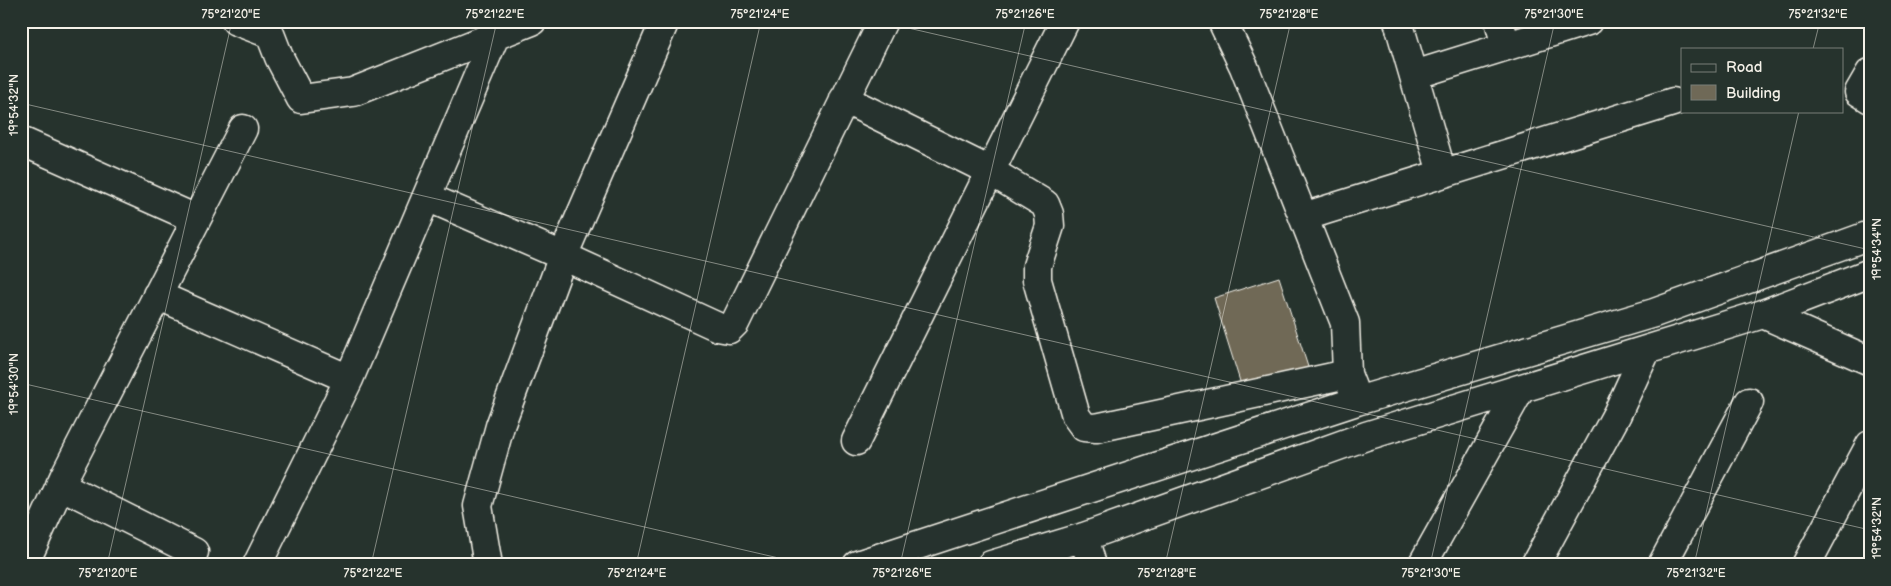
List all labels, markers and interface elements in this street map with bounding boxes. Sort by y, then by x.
text: 75°21'20"E [202,7,261,22]
text: 75°21'22"E [466,7,525,22]
text: 75°21'24"E [731,7,790,22]
text: 75°21'26"E [995,7,1055,22]
text: 75°21'28"E [1260,7,1319,22]
text: 75°21'30"E [1524,7,1584,22]
text: 75°21'32"E [1788,7,1848,22]
legend [1681,48,1844,112]
text: Road [1726,58,1762,77]
text: 19°54'32"N [7,74,22,136]
text: Building [1726,84,1781,103]
text: 19°54'34"N [1870,218,1885,280]
text: 19°54'30"N [7,353,22,415]
text: 19°54'32"N [1870,497,1885,559]
text: 75°21'20"E [79,566,138,581]
text: 75°21'22"E [344,566,403,581]
text: 75°21'24"E [608,566,667,581]
text: 75°21'26"E [872,566,932,581]
text: 75°21'28"E [1138,566,1197,581]
text: 75°21'30"E [1401,566,1461,581]
text: 75°21'32"E [1666,566,1726,581]

